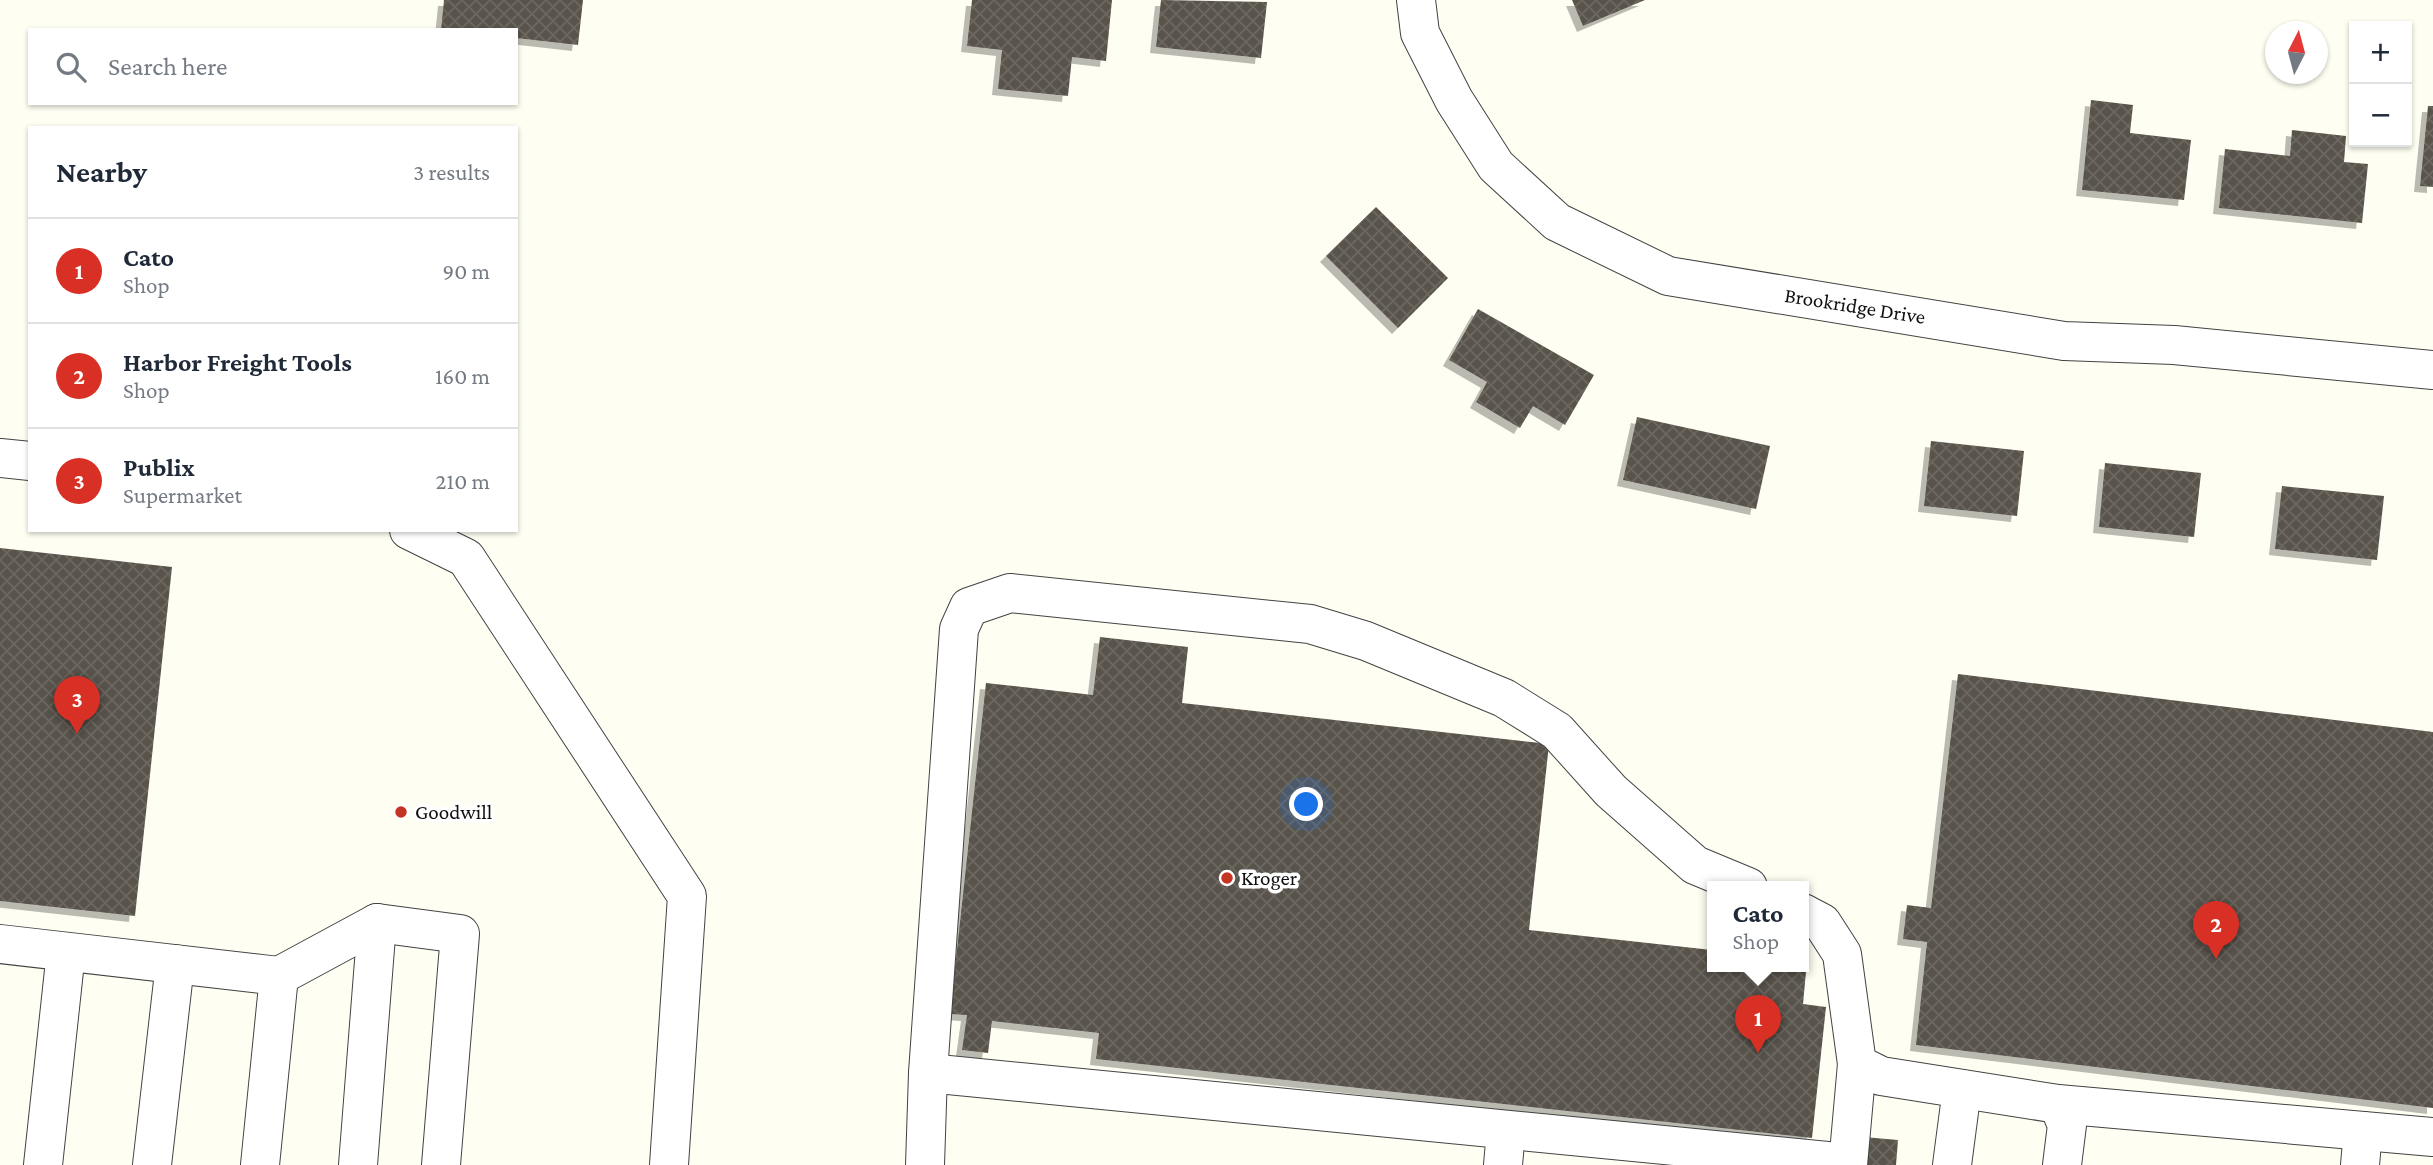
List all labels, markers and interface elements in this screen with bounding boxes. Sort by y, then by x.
north arrow [2265,21,2328,84]
map controls [2349,21,2412,147]
button: + [2349,21,2412,84]
search box [28,28,518,105]
icon: search [52,48,90,86]
text: Search here [108,52,227,81]
button: − [2349,84,2412,147]
text: Nearby [56,155,147,188]
text: 3 results [413,159,490,185]
text: Cato [123,243,174,272]
text: 1 [75,258,83,284]
text: 90 m [443,258,490,284]
text: Shop [123,272,170,298]
street label: Brookridge Drive [1783,283,1927,329]
text: Harbor Freight Tools [123,348,352,377]
text: 2 [73,363,85,389]
text: 160 m [435,363,490,389]
text: Shop [123,377,170,403]
text: Publix [123,453,195,482]
text: 3 [73,468,85,494]
text: 210 m [436,468,490,494]
text: Supermarket [123,482,242,508]
pin: 3 [54,676,100,734]
your location [1289,787,1323,821]
place label: Goodwill [415,800,492,824]
marker: Goodwill [393,804,409,820]
place label: Kroger [1241,866,1298,890]
marker: Kroger [1219,870,1235,886]
popup [1707,881,1809,972]
text: Cato [1733,899,1783,928]
pin: 2 [2193,901,2239,959]
text: Shop [1733,928,1779,954]
pin: 1 [1735,995,1781,1053]

